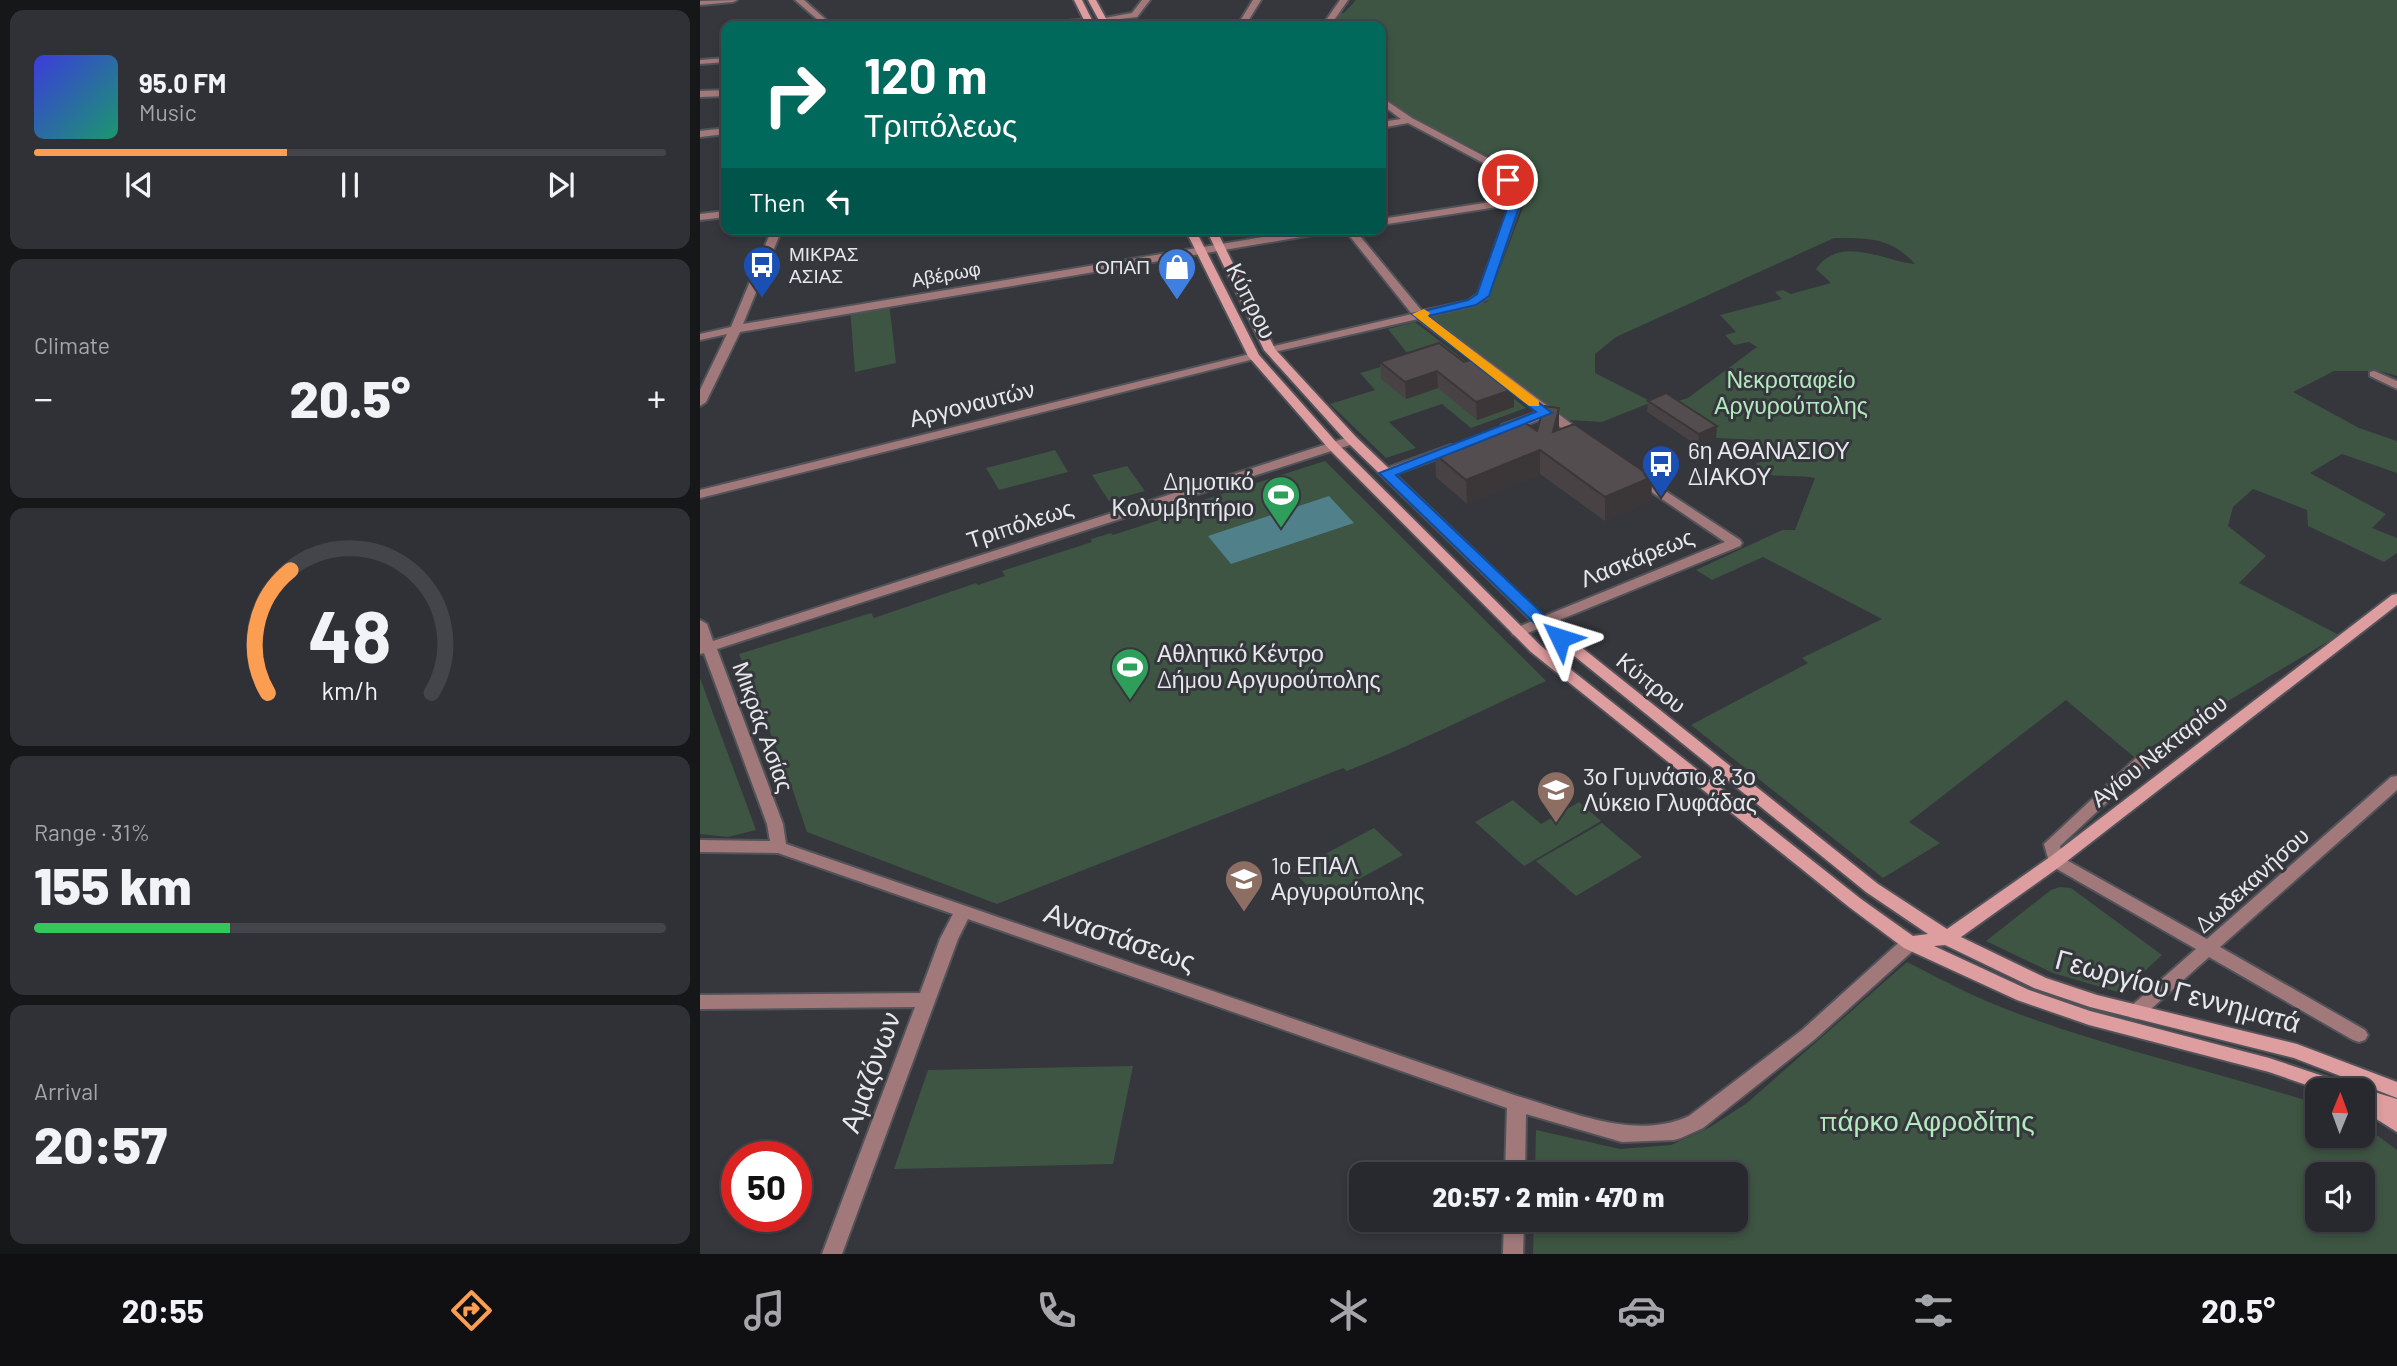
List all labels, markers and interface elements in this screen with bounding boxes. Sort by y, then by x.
text: 120 m [864,45,987,104]
icon: right [749,49,840,140]
text: 95.0 FM [139,67,226,98]
text: Music [139,98,197,126]
text: Τριπόλεως [864,105,1017,143]
pin [1478,150,1538,210]
icon: arrive [1489,161,1527,199]
icon: previous [120,166,158,204]
icon: pause [331,166,369,204]
icon: next [542,166,580,204]
icon: left [820,182,858,220]
text: Then [749,186,806,217]
place label: ΜΙΚΡΑΣ ΑΣΙΑΣ [789,242,858,287]
bus stop icon: ΜΙΚΡΑΣ ΑΣΙΑΣ [741,244,783,299]
shop icon: ΟΠΑΠ [1156,246,1198,301]
place label: ΟΠΑΠ [1095,255,1150,278]
street label: Αβέρωφ [909,256,982,291]
street label: Κύπρου [1221,258,1283,343]
text: Climate [34,331,110,359]
park label: Νεκροταφείο Αργυρούπολης [1714,365,1868,419]
text: 20.5° [289,366,411,428]
text: − [34,374,53,420]
text: + [647,374,666,420]
street label: Αργοναυτών [906,374,1037,432]
place label: 6η ΑΘΑΝΑΣΙΟΥ ΔΙΑΚΟΥ [1688,436,1850,490]
bus stop icon: 6η ΑΘΑΝΑΣΙΟΥ ΔΙΑΚΟΥ [1640,443,1682,498]
place label: Δημοτικό Κολυμβητήριο [1112,467,1254,521]
sports icon: Δημοτικό Κολυμβητήριο [1260,474,1302,529]
street label: Τριπόλεως [963,493,1076,553]
street label: Λασκάρεως [1576,522,1697,592]
text: 48 [308,590,392,678]
position arrow [1523,601,1597,675]
place label: Αθλητικό Κέντρο Δήμου Αργυρούπολης [1157,639,1381,693]
sports icon: Αθλητικό Κέντρο Δήμου Αργυρούπολης [1109,646,1151,701]
street label: Κύπρου [1611,646,1692,719]
street label: Μικράς Ασίας [727,658,801,796]
text: km/h [322,675,378,705]
street label: Αγίου Νεκταρίου [2085,688,2232,812]
place label: 3ο Γυμνάσιο & 3ο Λύκειο Γλυφάδας [1583,762,1757,816]
school or university icon: 3ο Γυμνάσιο & 3ο Λύκειο Γλυφάδας [1535,769,1577,824]
text: Range · 31% [34,818,150,846]
street label: Δωδεκανήσου [2188,821,2314,938]
place label: 1o ΕΠΑΛ Αργυρούπολης [1271,851,1425,905]
text: 155 km [34,853,192,915]
school or university icon: 1o ΕΠΑΛ Αργυρούπολης [1223,858,1265,913]
street label: Αναστάσεως [1040,894,1200,978]
street label: Γεωργίου Γεννηματά [2052,941,2304,1039]
street label: Αμαζόνων [832,1007,907,1137]
text: Arrival [34,1077,98,1105]
north arrow [2305,1078,2375,1148]
map controls [2305,1078,2375,1232]
park label: πάρκο Αφροδίτης [1819,1103,2035,1137]
text: 20:57 [34,1112,167,1174]
speed limit sign: 50 [721,1141,812,1232]
button: sound [2305,1162,2375,1232]
text: 20:57 · 2 min · 470 m [1433,1181,1664,1212]
icon: directions [447,1286,496,1335]
icon: music [740,1286,789,1335]
icon: phone [1032,1286,1081,1335]
icon: climate [1324,1286,1373,1335]
icon: car [1617,1286,1666,1335]
icon: filters [1909,1286,1958,1335]
text: 20:55 [122,1291,204,1329]
text: 20.5° [2201,1291,2275,1329]

